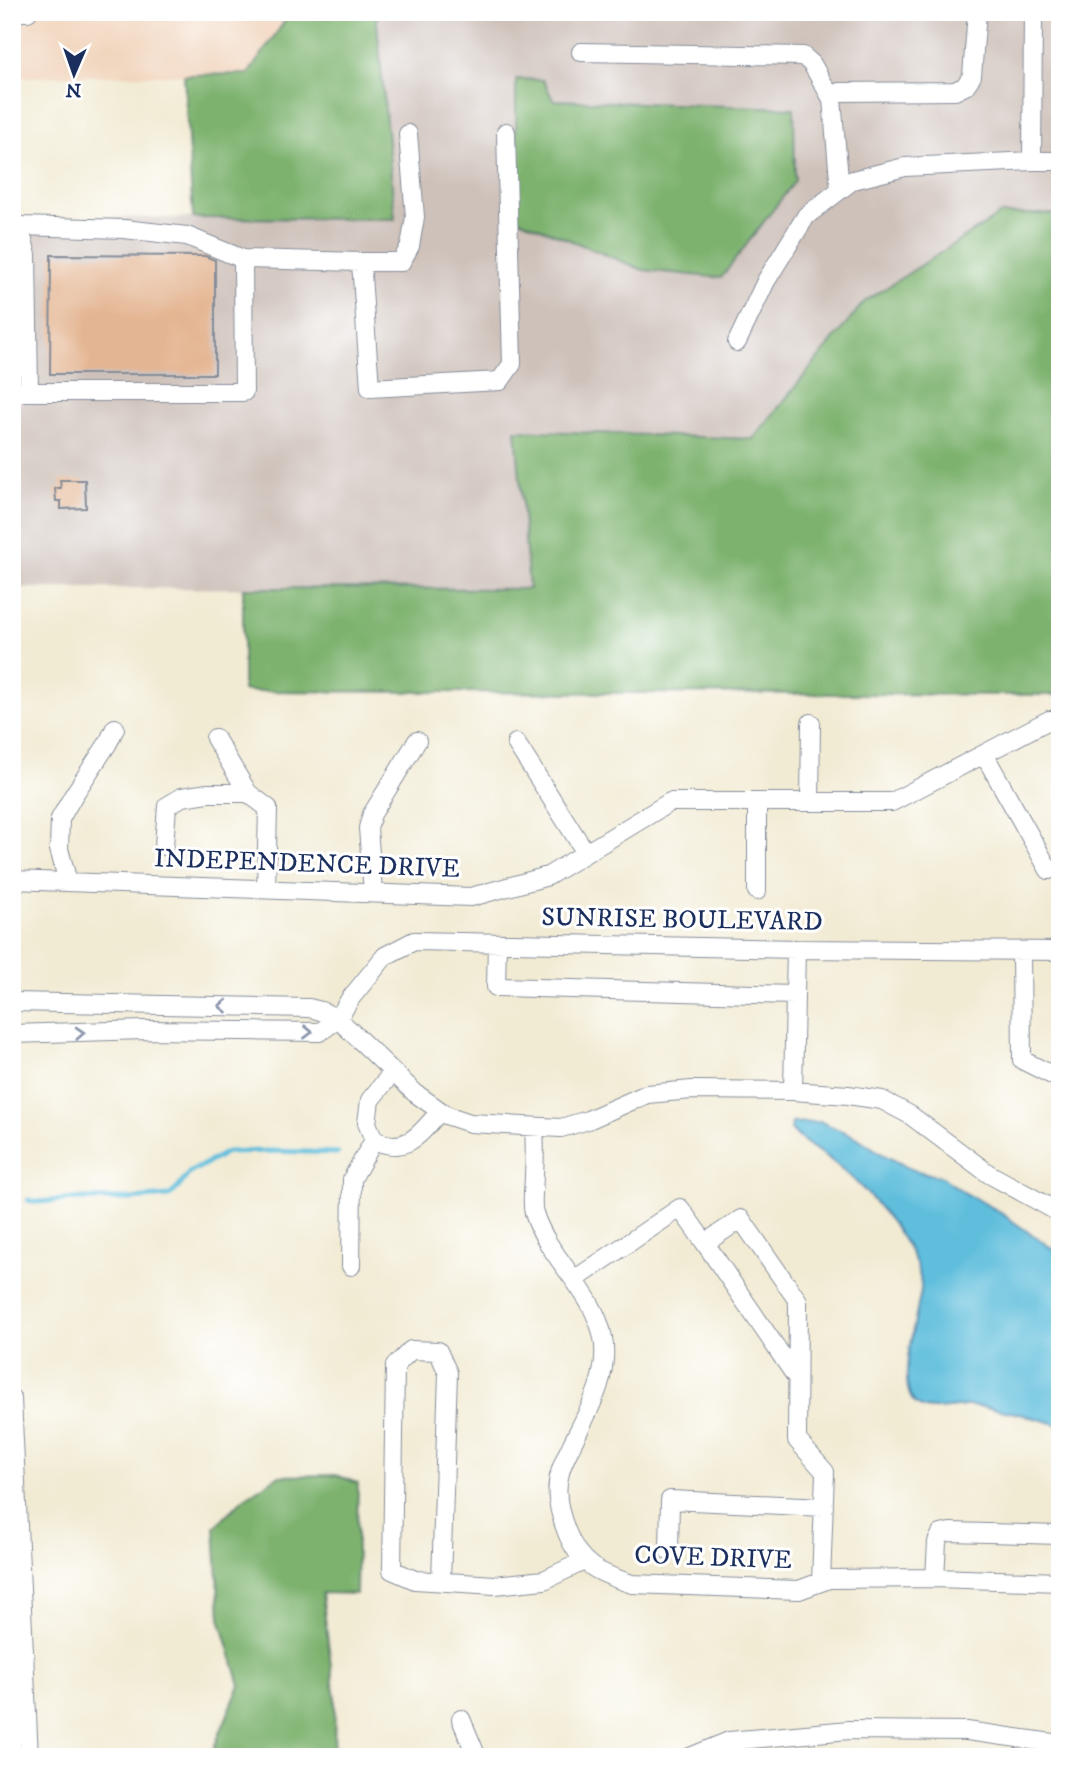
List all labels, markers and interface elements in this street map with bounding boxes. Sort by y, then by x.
north arrow [38,38,108,108]
text: N [65,78,82,101]
street label: INDEPENDENCE DRIVE [153,842,461,886]
street label: SUNRISE BOULEVARD [541,901,823,939]
one-way arrow [218,998,228,1014]
one-way arrow [303,1024,314,1040]
one-way arrow [75,1025,86,1040]
street label: COVE DRIVE [634,1539,792,1577]

